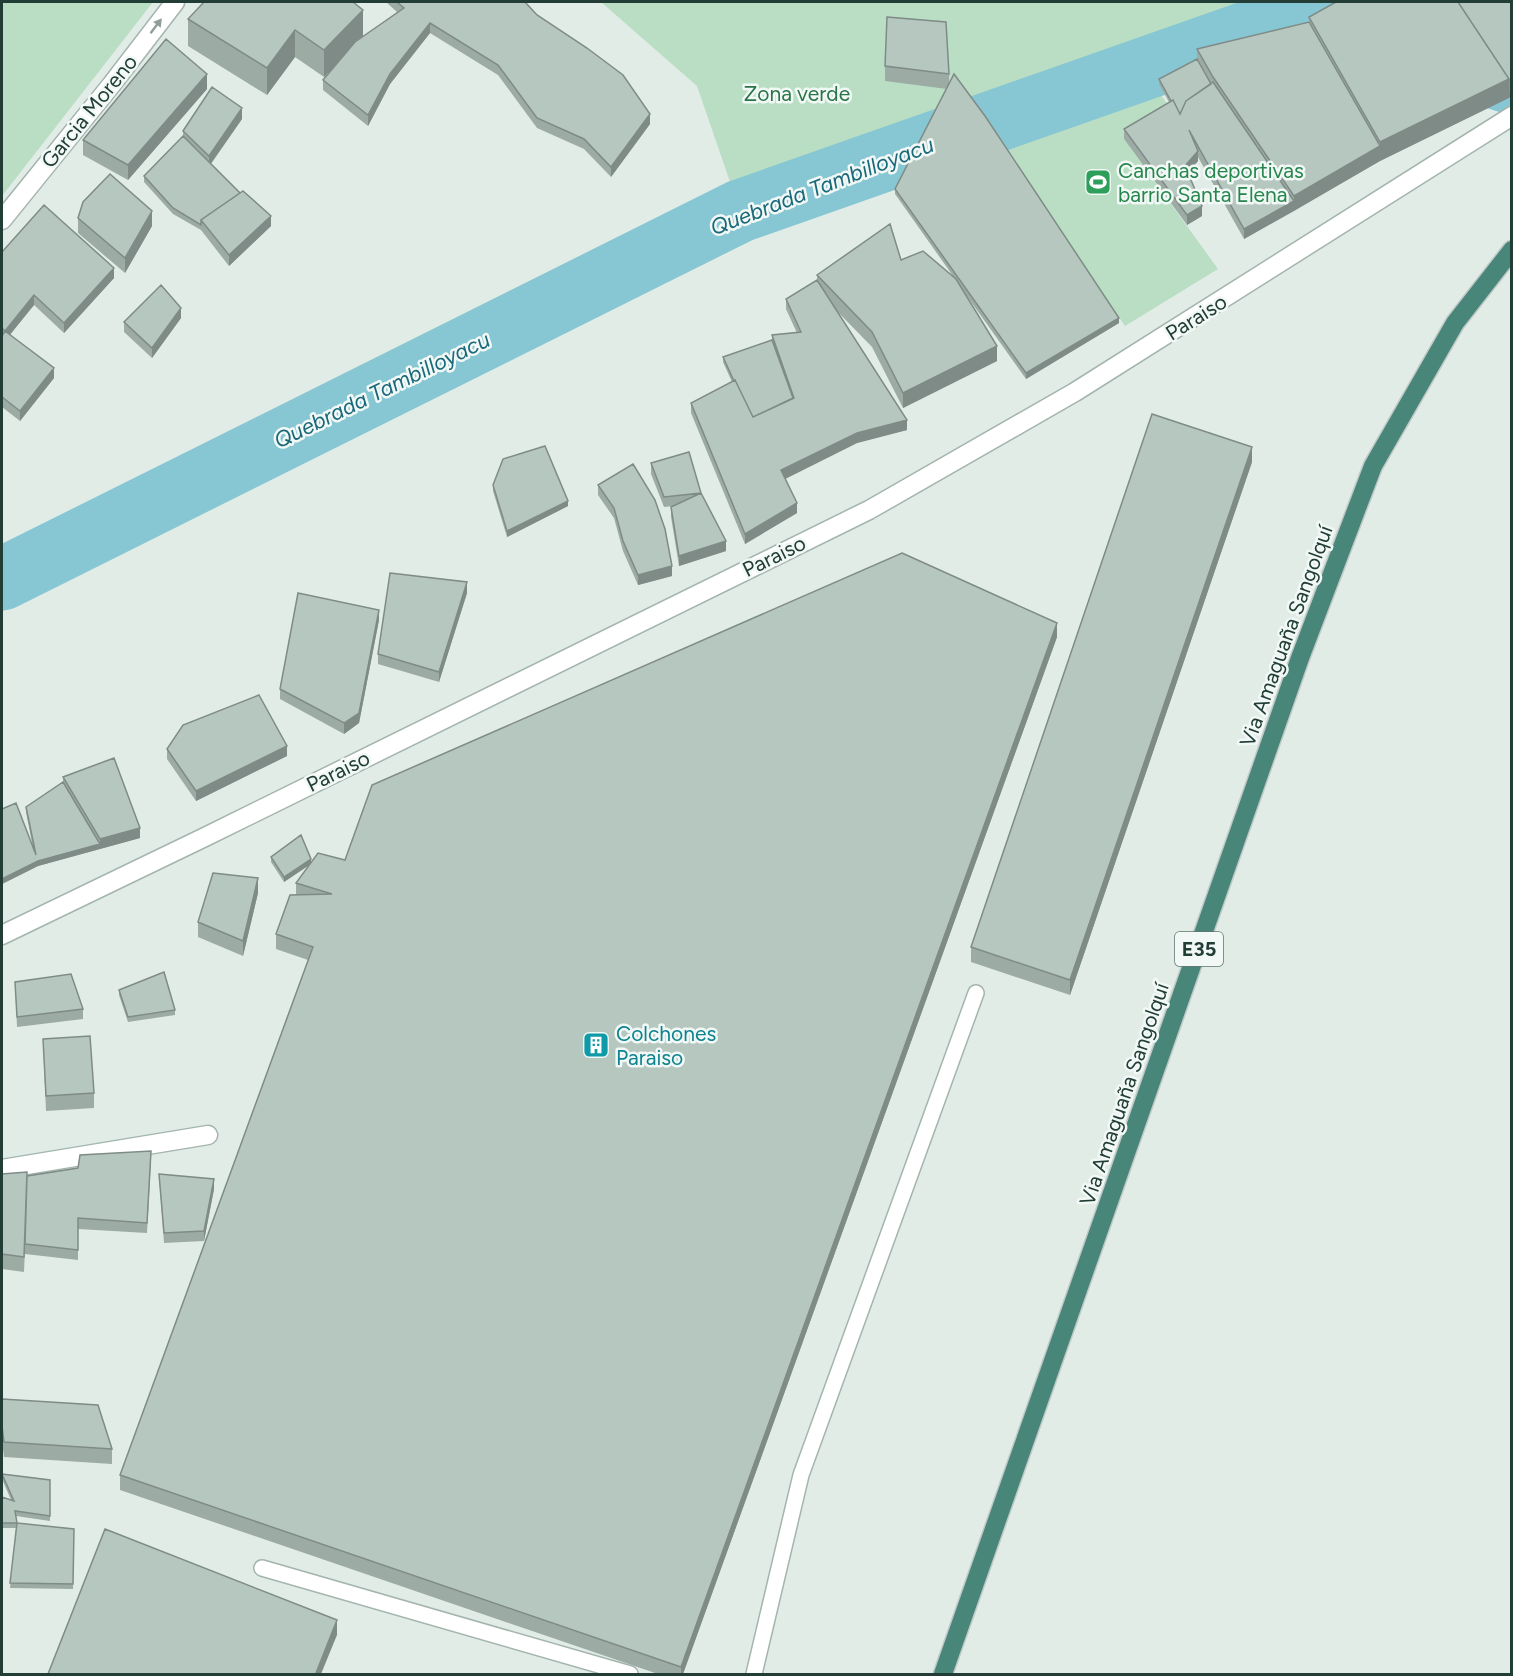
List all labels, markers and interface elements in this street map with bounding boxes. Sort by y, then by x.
one-way arrow [149,19,161,34]
street label: Garcia Moreno [36,49,142,173]
park label: Zona verde [744,81,850,106]
water label: Quebrada Tambilloyacu [706,131,938,241]
place label: Canchas deportivas barrio Santa Elena [1118,158,1304,207]
sports icon: Canchas deportivas barrio Santa Elena [1083,167,1113,197]
street label: Paraiso [1161,289,1231,345]
water label: Quebrada Tambilloyacu [269,326,495,454]
street label: Via Amaguaña Sangolquí [1234,521,1338,750]
street label: Paraiso [738,530,810,582]
street label: Paraiso [302,745,374,797]
road number: E35 [1175,932,1223,966]
street label: Via Amaguaña Sangolquí [1074,978,1174,1209]
place label: Colchones Paraiso [616,1021,716,1070]
building icon: Colchones Paraiso [581,1030,611,1060]

